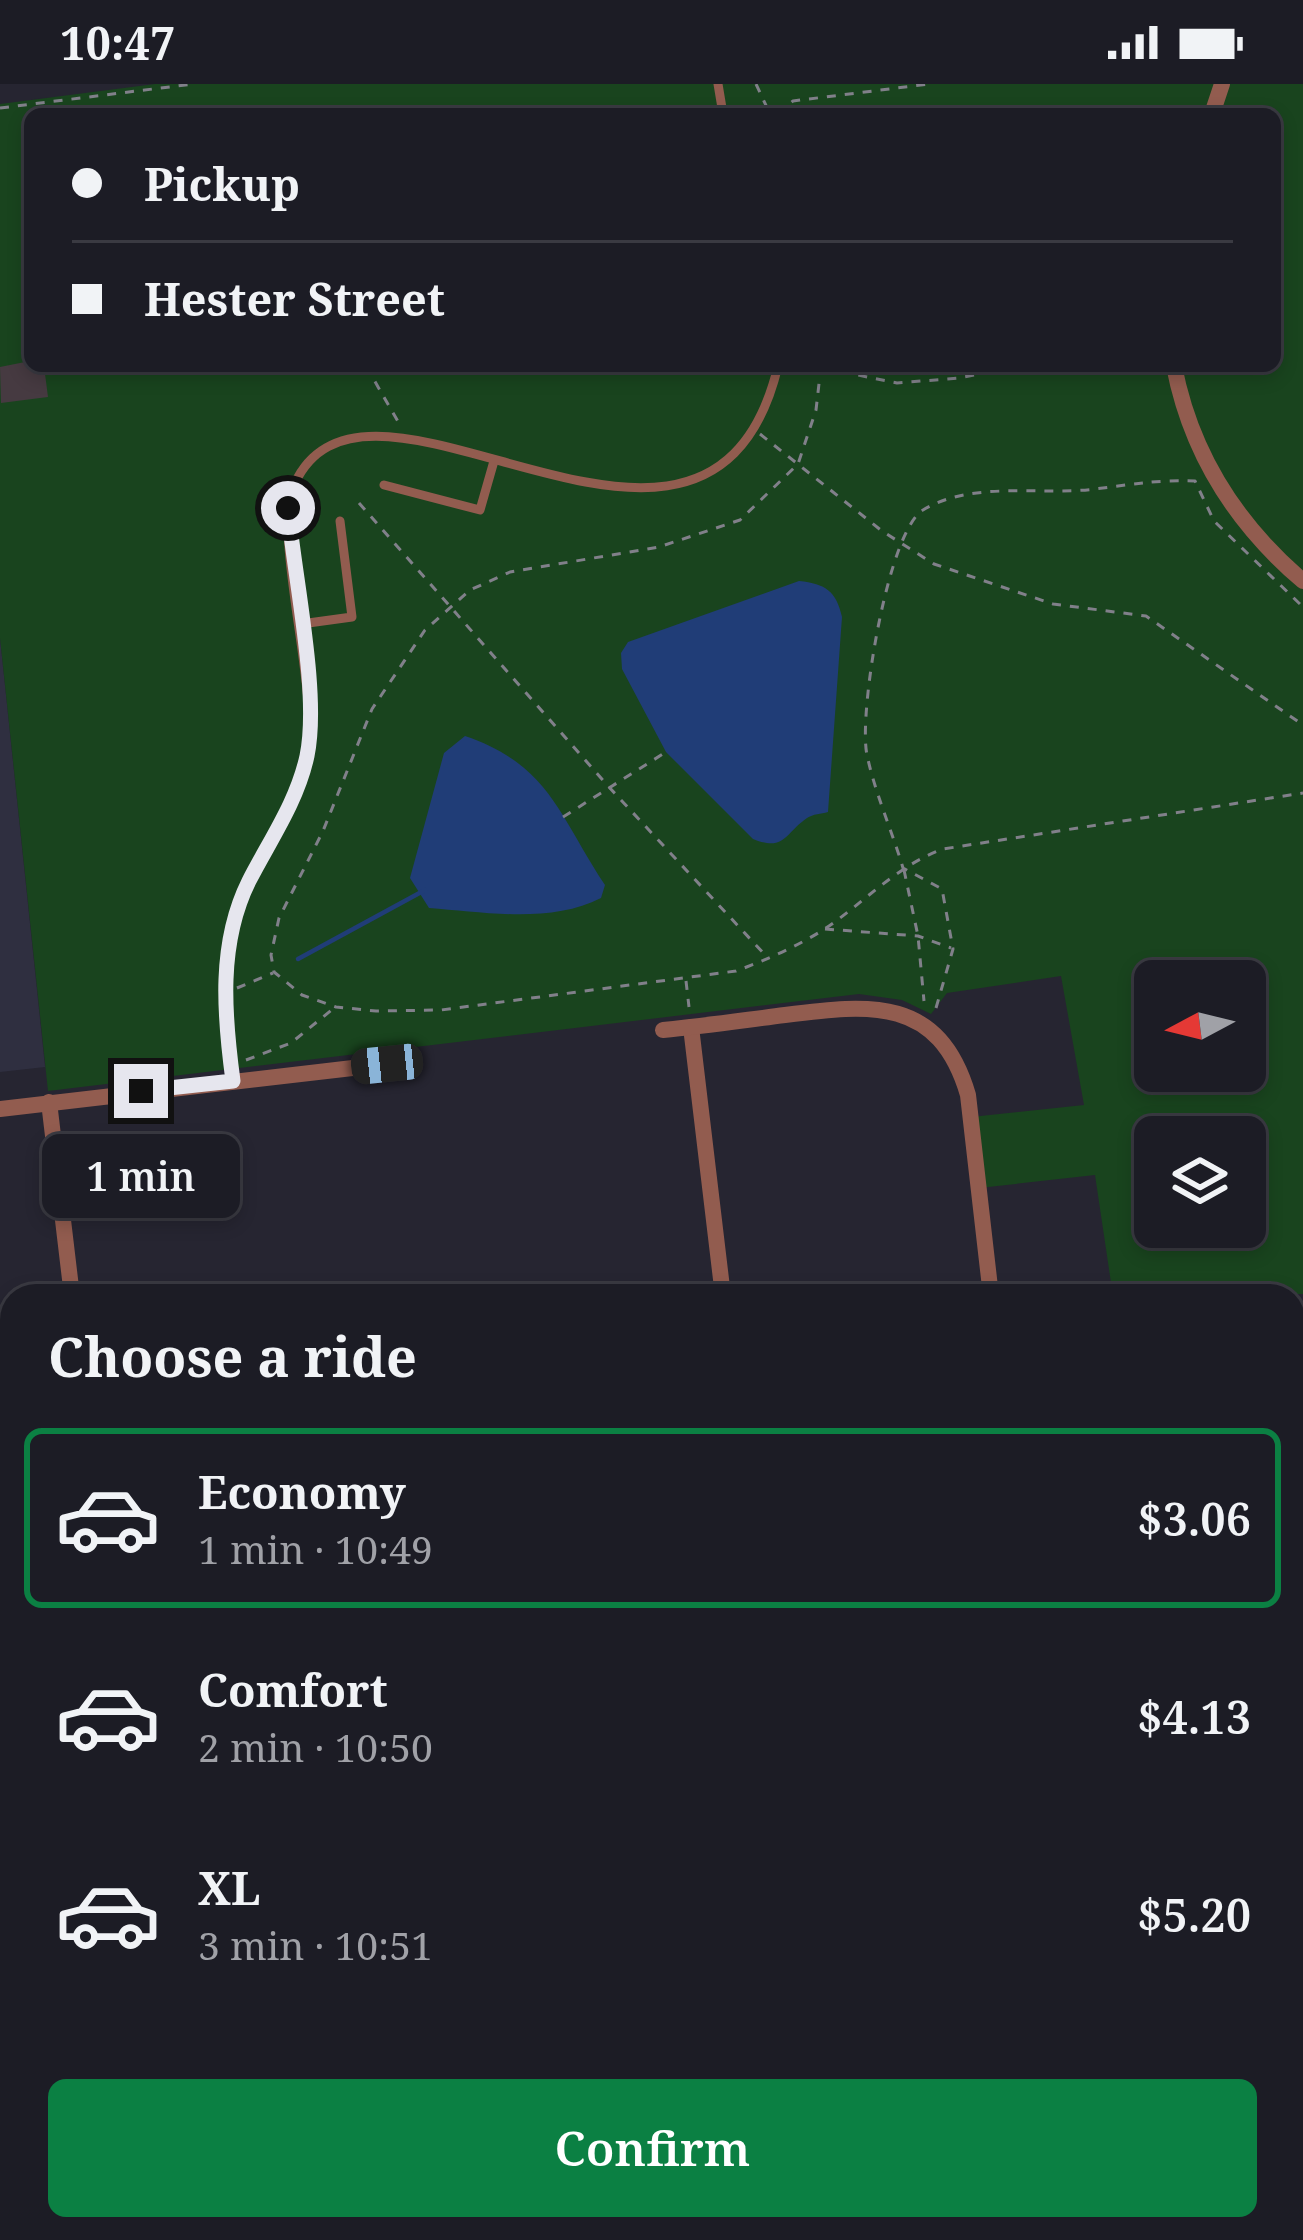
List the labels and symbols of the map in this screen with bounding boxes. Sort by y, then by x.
route start [261,481,315,535]
north arrow [1134,960,1266,1092]
car [349,1042,425,1086]
route end [114,1064,168,1118]
callout: 1 min [42,1133,240,1217]

